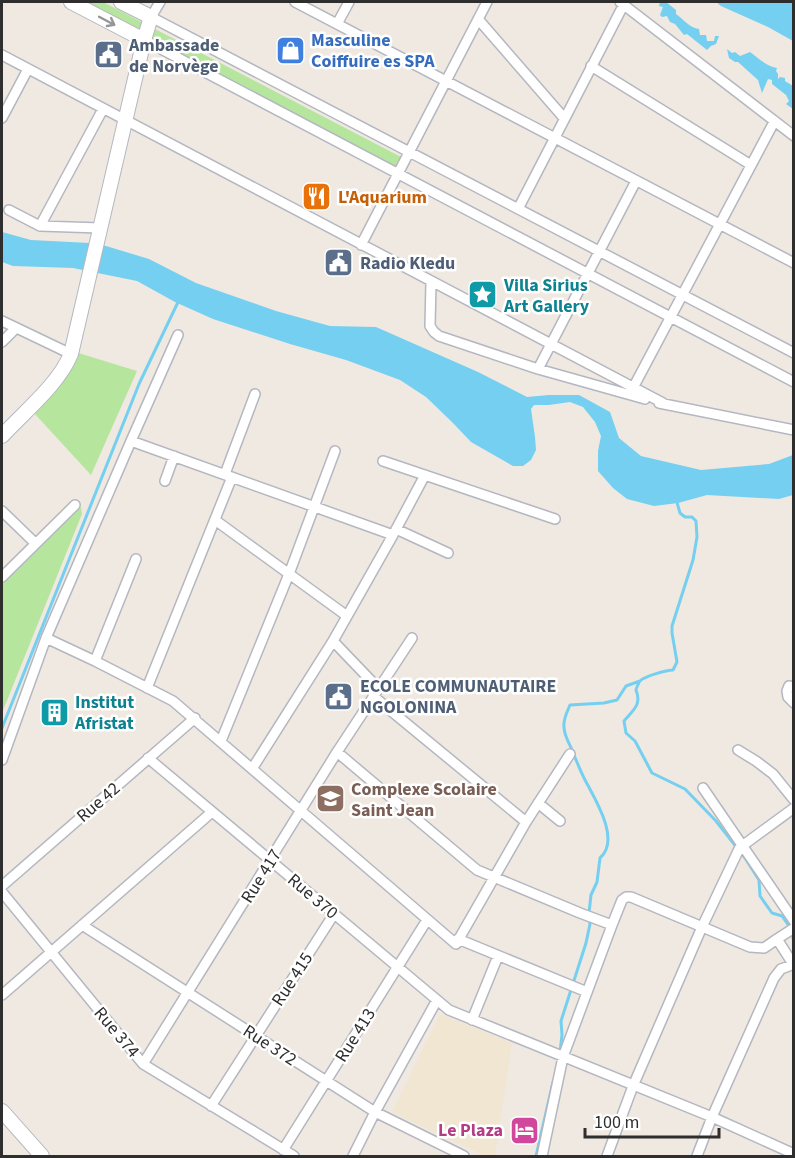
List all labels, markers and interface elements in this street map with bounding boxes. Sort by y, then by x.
one-way arrow [98,16,116,27]
place label: Masculine Coiffuire es SPA [311,28,435,74]
place label: Ambassade de Norvège [128,33,219,79]
shop icon: Masculine Coiffuire es SPA [274,34,306,66]
public building icon: Ambassade de Norvège [92,39,124,71]
restaurant icon: L'Aquarium [301,181,333,213]
place label: L'Aquarium [338,185,427,210]
public building icon: Radio Kledu [323,247,355,279]
place label: Radio Kledu [360,251,455,276]
place label: Villa Sirius Art Gallery [503,273,590,319]
place icon: Villa Sirius Art Gallery [467,279,499,311]
place label: ECOLE COMMUNAUTAIRE NGOLONINA [360,674,556,720]
public building icon: ECOLE COMMUNAUTAIRE NGOLONINA [323,680,355,712]
place label: Institut Afristat [74,690,134,736]
building icon: Institut Afristat [38,696,70,728]
street label: Rue 42 [71,776,126,828]
place label: Complexe Scolaire Saint Jean [351,777,497,823]
school or university icon: Complexe Scolaire Saint Jean [314,783,346,815]
street label: Rue 417 [235,844,288,908]
street label: Rue 370 [282,868,344,925]
street label: Rue 415 [266,948,319,1011]
street label: Rue 374 [88,1002,145,1063]
street label: Rue 413 [329,1003,382,1067]
street label: Rue 372 [238,1019,301,1072]
scale bar [585,1101,718,1139]
text: 100 m [594,1110,639,1135]
hotel icon: Le Plaza [508,1114,540,1146]
place label: Le Plaza [438,1118,503,1143]

